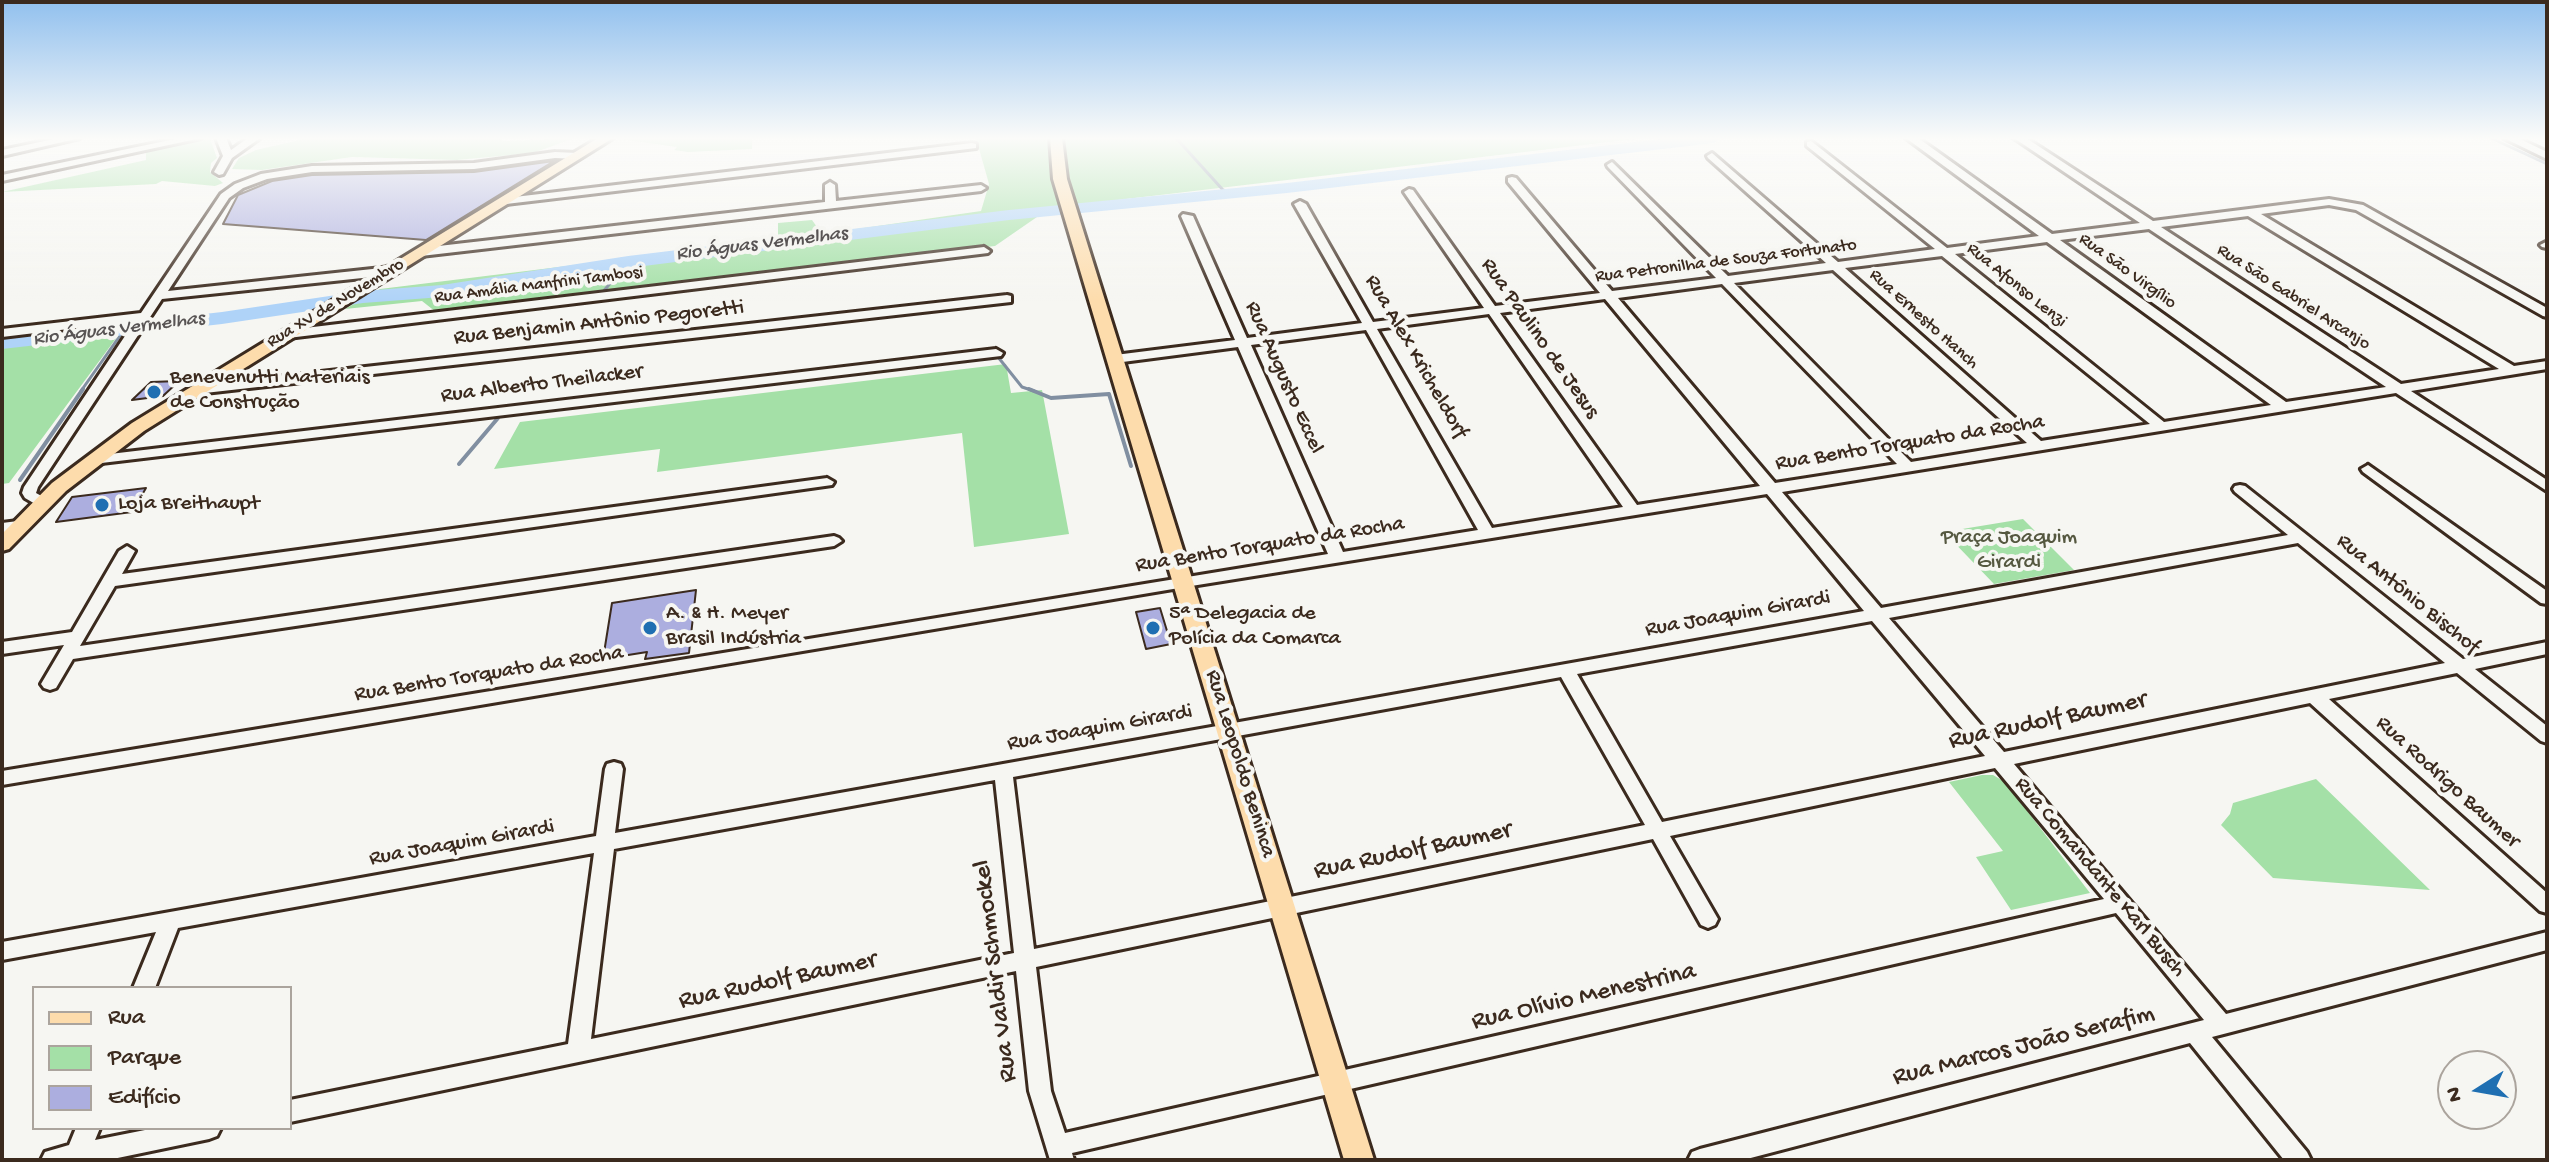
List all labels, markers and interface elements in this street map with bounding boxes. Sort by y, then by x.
water label: Rio Águas Vermelhas [675,223,849,267]
street label: Rua São Virgílio [2074,229,2180,315]
street label: Rua Petronilha de Souza Fortunato [1594,235,1858,289]
street label: Rua Afonso Lenzi [1962,239,2070,333]
street label: Rua São Gabriel Arcanjo [2212,240,2374,356]
street label: Rua XV de Novembro [263,254,409,354]
street label: Rua Paulino de Jesus [1474,254,1604,424]
street label: Rua Amália Manfrini Tambosi [433,262,645,310]
street label: Rua Ernesto Hanch [1864,265,1982,375]
street label: Rua Alex Kricheldorf [1358,271,1472,443]
street label: Rua Benjamin Antônio Pegoretti [452,296,746,352]
street label: Rua Augusto Eccel [1238,298,1328,458]
water label: Rio Águas Vermelhas [32,308,206,352]
street label: Rua Alberto Theilacker [439,360,645,410]
place label: Benevenutti Materiais de Construção [170,366,370,418]
marker: Benevenutti Materiais de Construção [145,383,163,401]
street label: Rua Bento Torquato da Rocha [1774,410,2046,478]
place label: Loja Breithaupt [118,492,260,518]
marker: Loja Breithaupt [93,496,111,514]
street label: Rua Bento Torquato da Rocha [1134,512,1406,580]
park label: Praça Joaquim Girardi [1941,526,2077,578]
street label: Rua Antônio Bischof [2330,529,2484,661]
street label: Rua Joaquim Girardi [1643,586,1833,644]
place label: A. & H. Meyer Brasil Indústria [666,602,801,654]
place label: 5ª Delegacia de Polícia da Comarca [1169,602,1341,654]
marker: A. & H. Meyer Brasil Indústria [641,619,659,637]
marker: 5ª Delegacia de Polícia da Comarca [1144,619,1162,637]
street label: Rua Bento Torquato da Rocha [353,641,625,709]
street label: Rua Leopoldo Beninca [1198,667,1280,861]
street label: Rua Rudolf Baumer [1946,686,2150,758]
street label: Rua Joaquim Girardi [1005,700,1195,758]
street label: Rua Rodrigo Baumer [2369,711,2525,855]
street label: Rua Comandante Karl Busch [2008,773,2190,983]
street label: Rua Joaquim Girardi [367,815,557,873]
street label: Rua Rudolf Baumer [1311,816,1515,888]
street label: Rua Valdir Schmockel [968,858,1026,1084]
street label: Rua Rudolf Baumer [676,946,880,1018]
street label: Rua Olívio Menestrina [1469,957,1699,1039]
legend [32,986,292,1130]
street label: Rua Marcos João Serafim [1890,999,2158,1095]
text: Rua [108,1004,145,1033]
text: Parque [108,1044,181,1073]
north arrow [2437,1050,2517,1130]
text: Edifício [108,1084,181,1113]
text: N [2441,1085,2470,1104]

